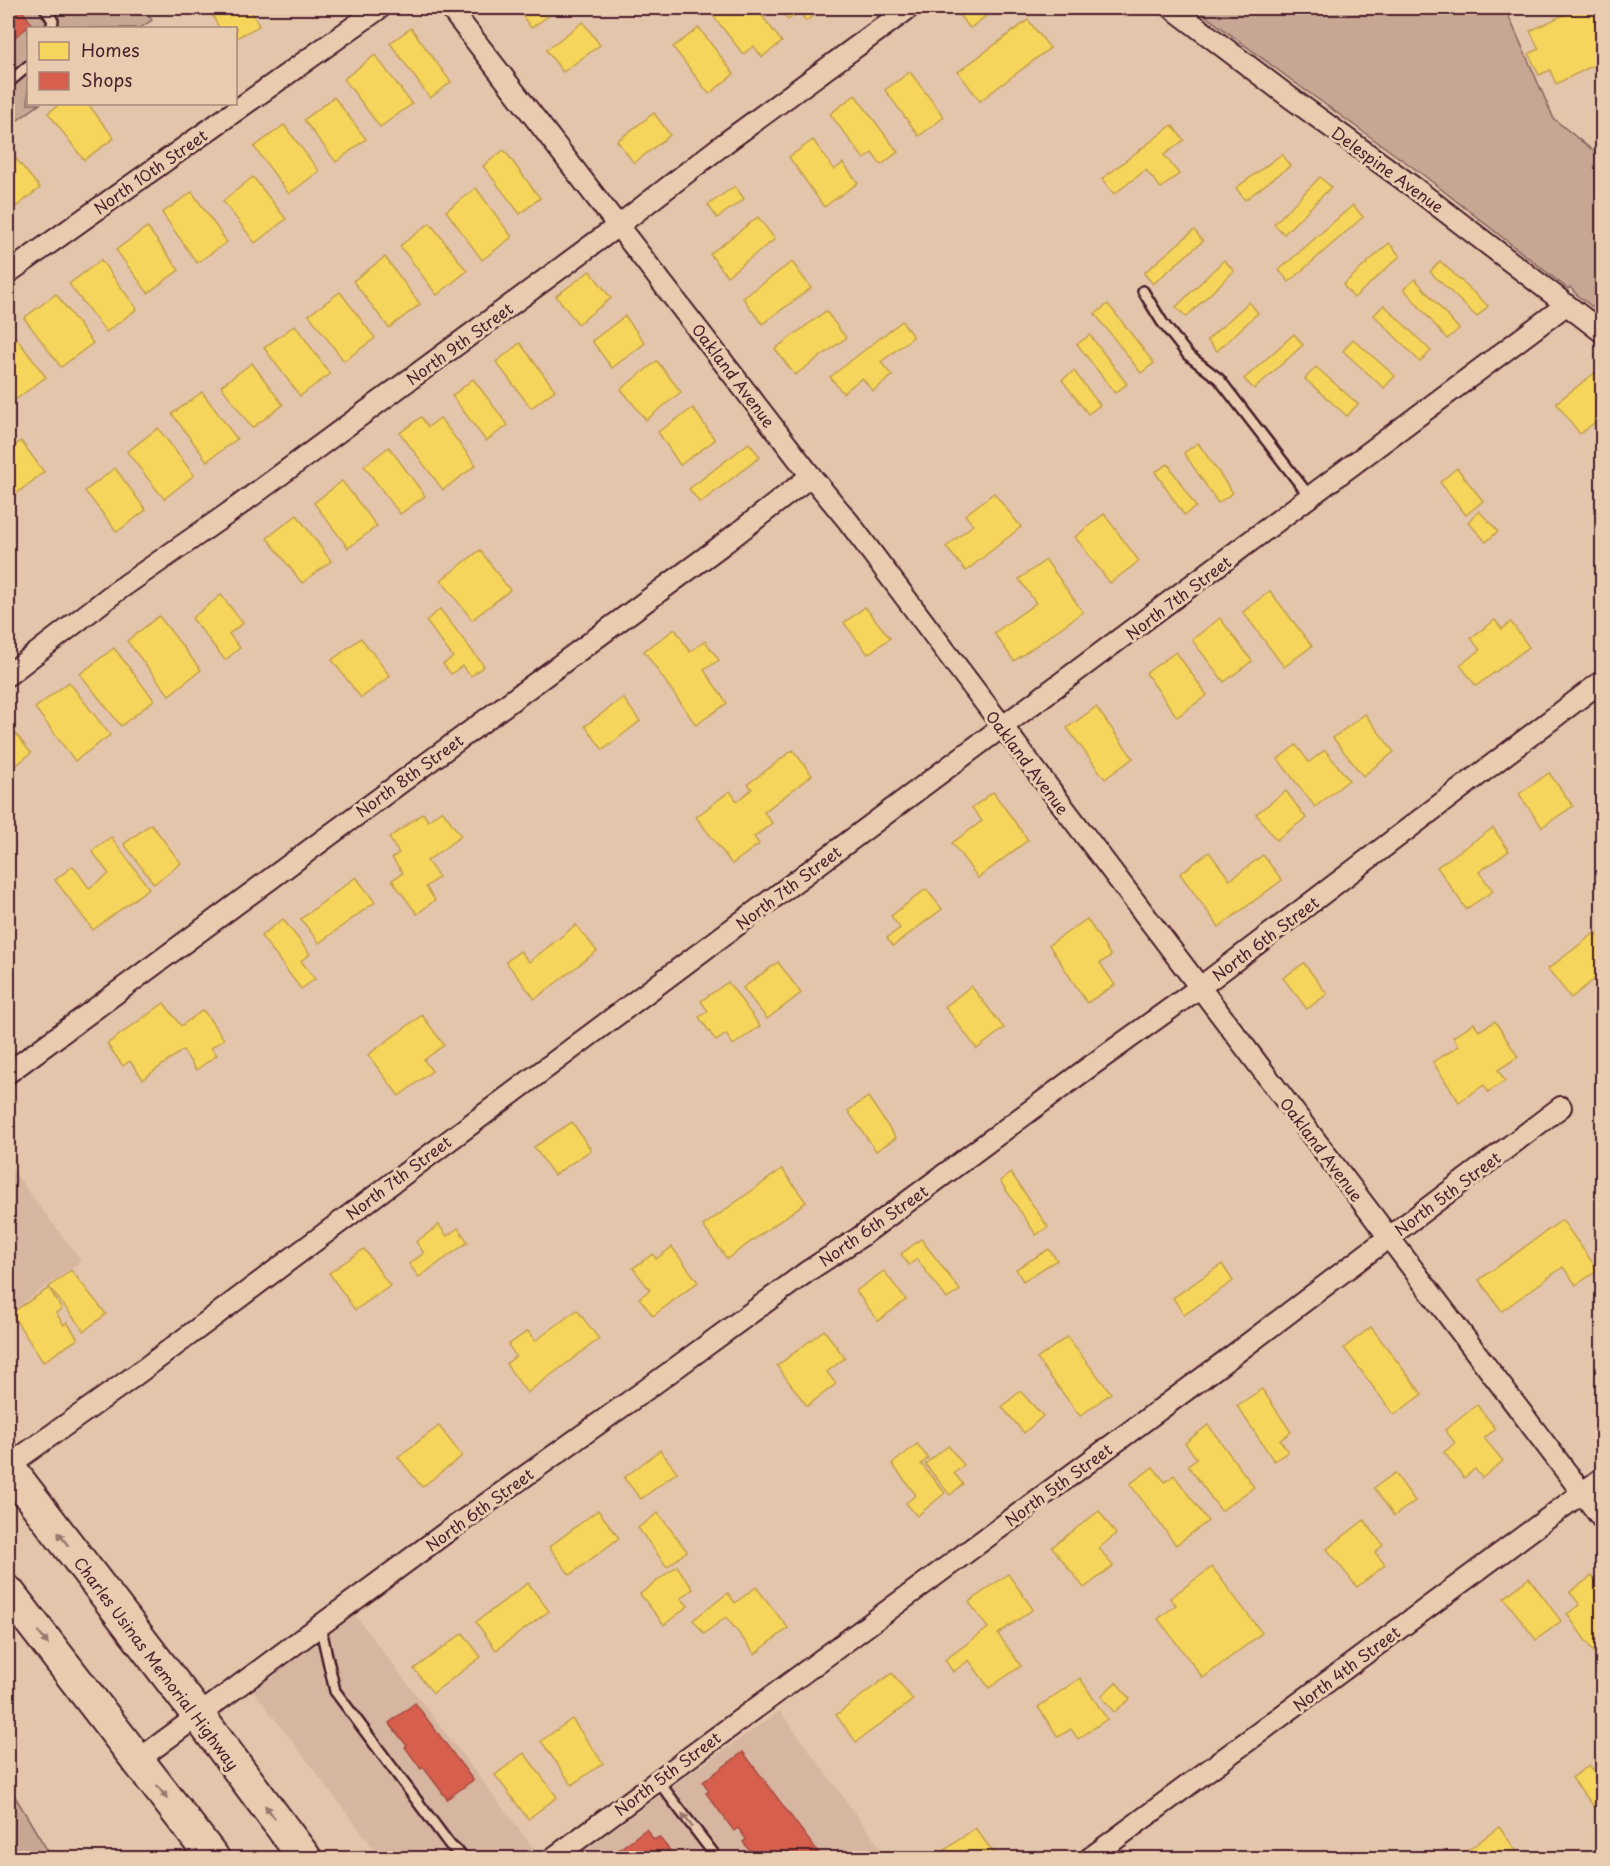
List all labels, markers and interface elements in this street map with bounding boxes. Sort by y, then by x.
legend [27,27,237,105]
text: Homes [81,36,139,63]
text: Shops [81,66,132,93]
street label: Delespine Avenue [1327,120,1449,218]
street label: North 10th Street [88,123,212,219]
street label: North 9th Street [401,296,518,390]
street label: Oakland Avenue [687,318,781,432]
street label: North 7th Street [1120,549,1236,645]
street label: Oakland Avenue [981,705,1075,819]
street label: North 8th Street [350,727,468,822]
street label: North 7th Street [730,839,846,935]
street label: North 6th Street [1207,890,1324,986]
street label: Oakland Avenue [1275,1092,1369,1206]
street label: North 7th Street [340,1129,456,1225]
street label: North 5th Street [1389,1145,1505,1241]
street label: North 6th Street [814,1178,933,1272]
street label: North 5th Street [999,1437,1117,1531]
street label: North 6th Street [420,1461,538,1556]
one-way arrow [57,1532,69,1547]
street label: Charles Usinas Memorial Highway [69,1551,245,1775]
street label: North 4th Street [1287,1619,1405,1716]
one-way arrow [37,1630,50,1646]
street label: North 5th Street [609,1725,725,1821]
one-way arrow [156,1785,168,1800]
one-way arrow [264,1804,276,1819]
one-way arrow [682,1812,694,1827]

